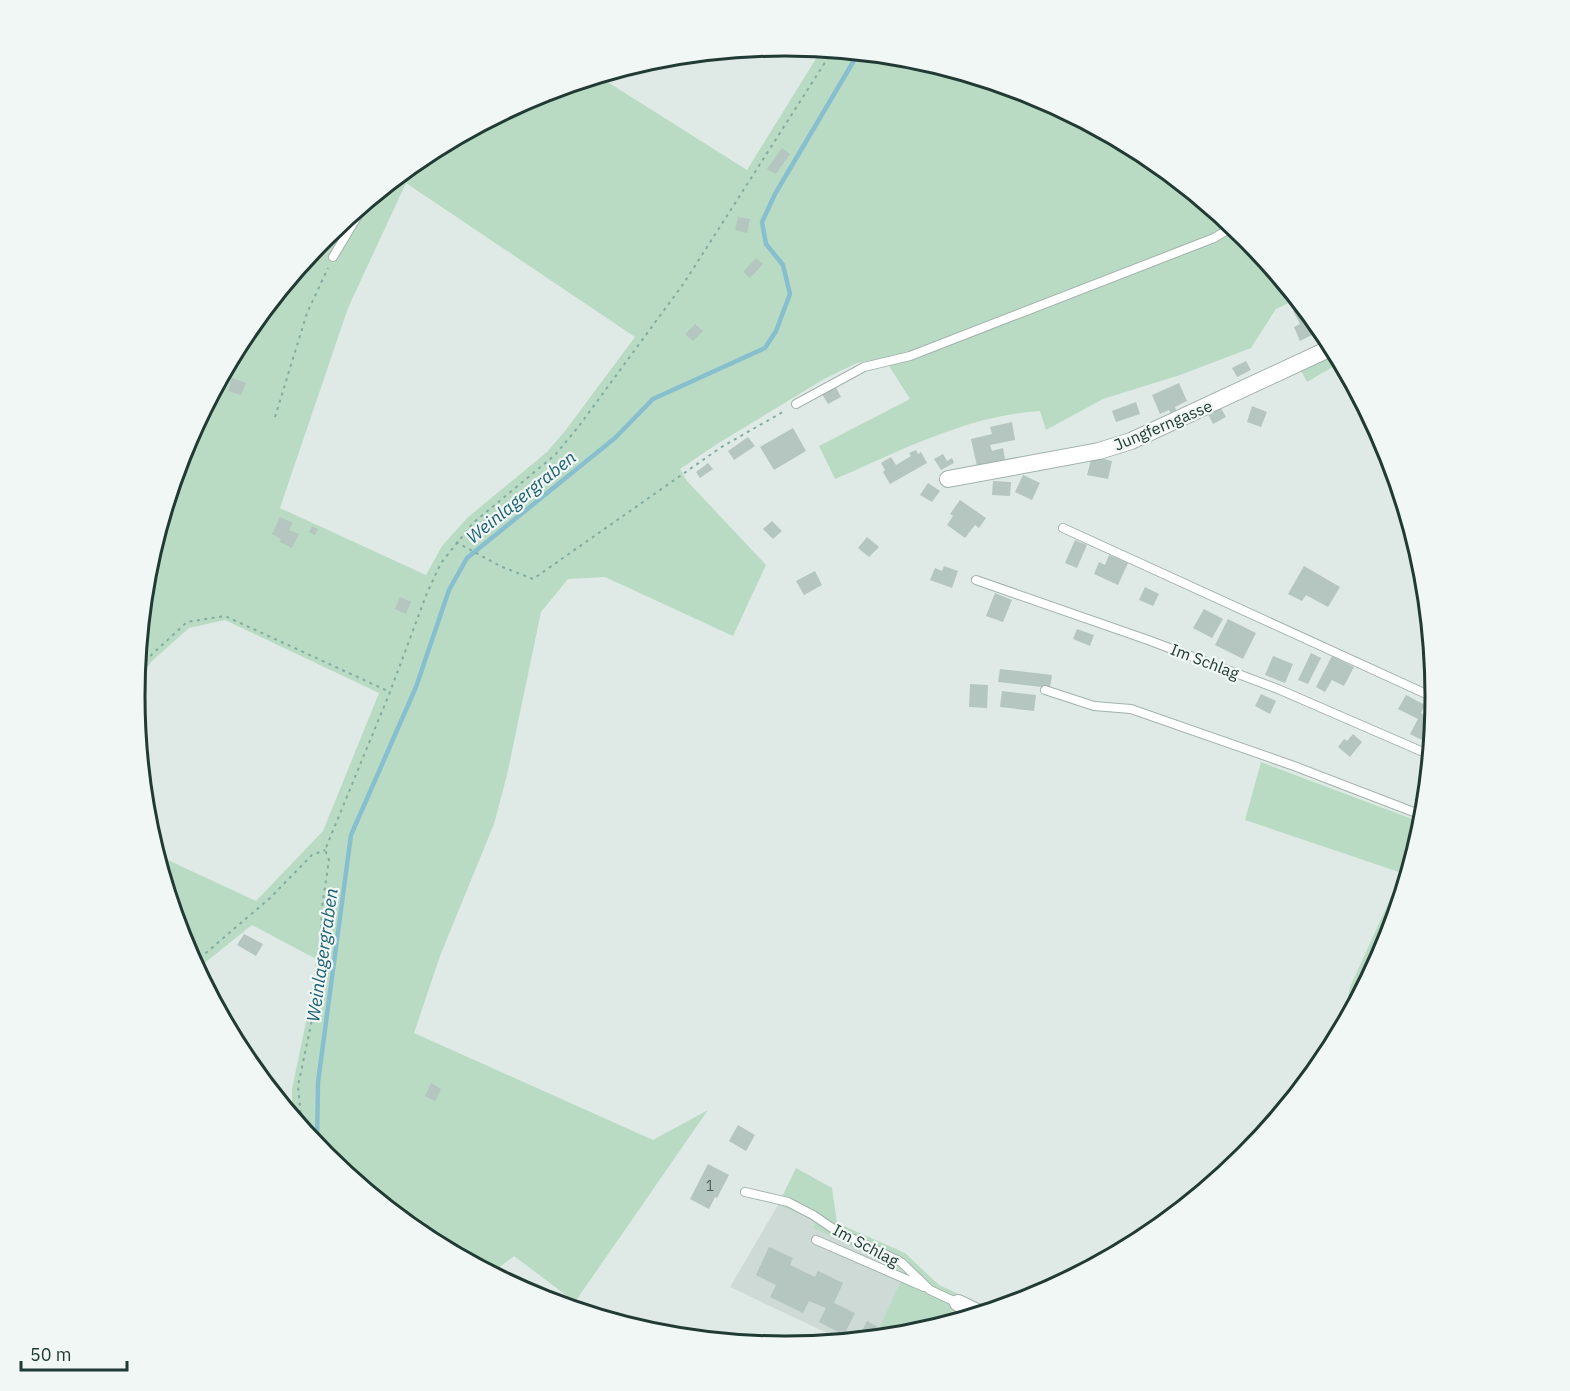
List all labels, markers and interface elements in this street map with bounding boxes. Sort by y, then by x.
street label: Jungferngasse [1111,395,1215,455]
water label: Weinlagergraben [461,446,581,548]
street label: Im Schlag [1168,639,1243,683]
water label: Weinlagergraben [301,887,343,1023]
house number: 1 [706,1177,714,1195]
street label: Im Schlag [830,1219,903,1271]
scale bar [21,1334,128,1372]
text: 50 m [30,1343,72,1366]

